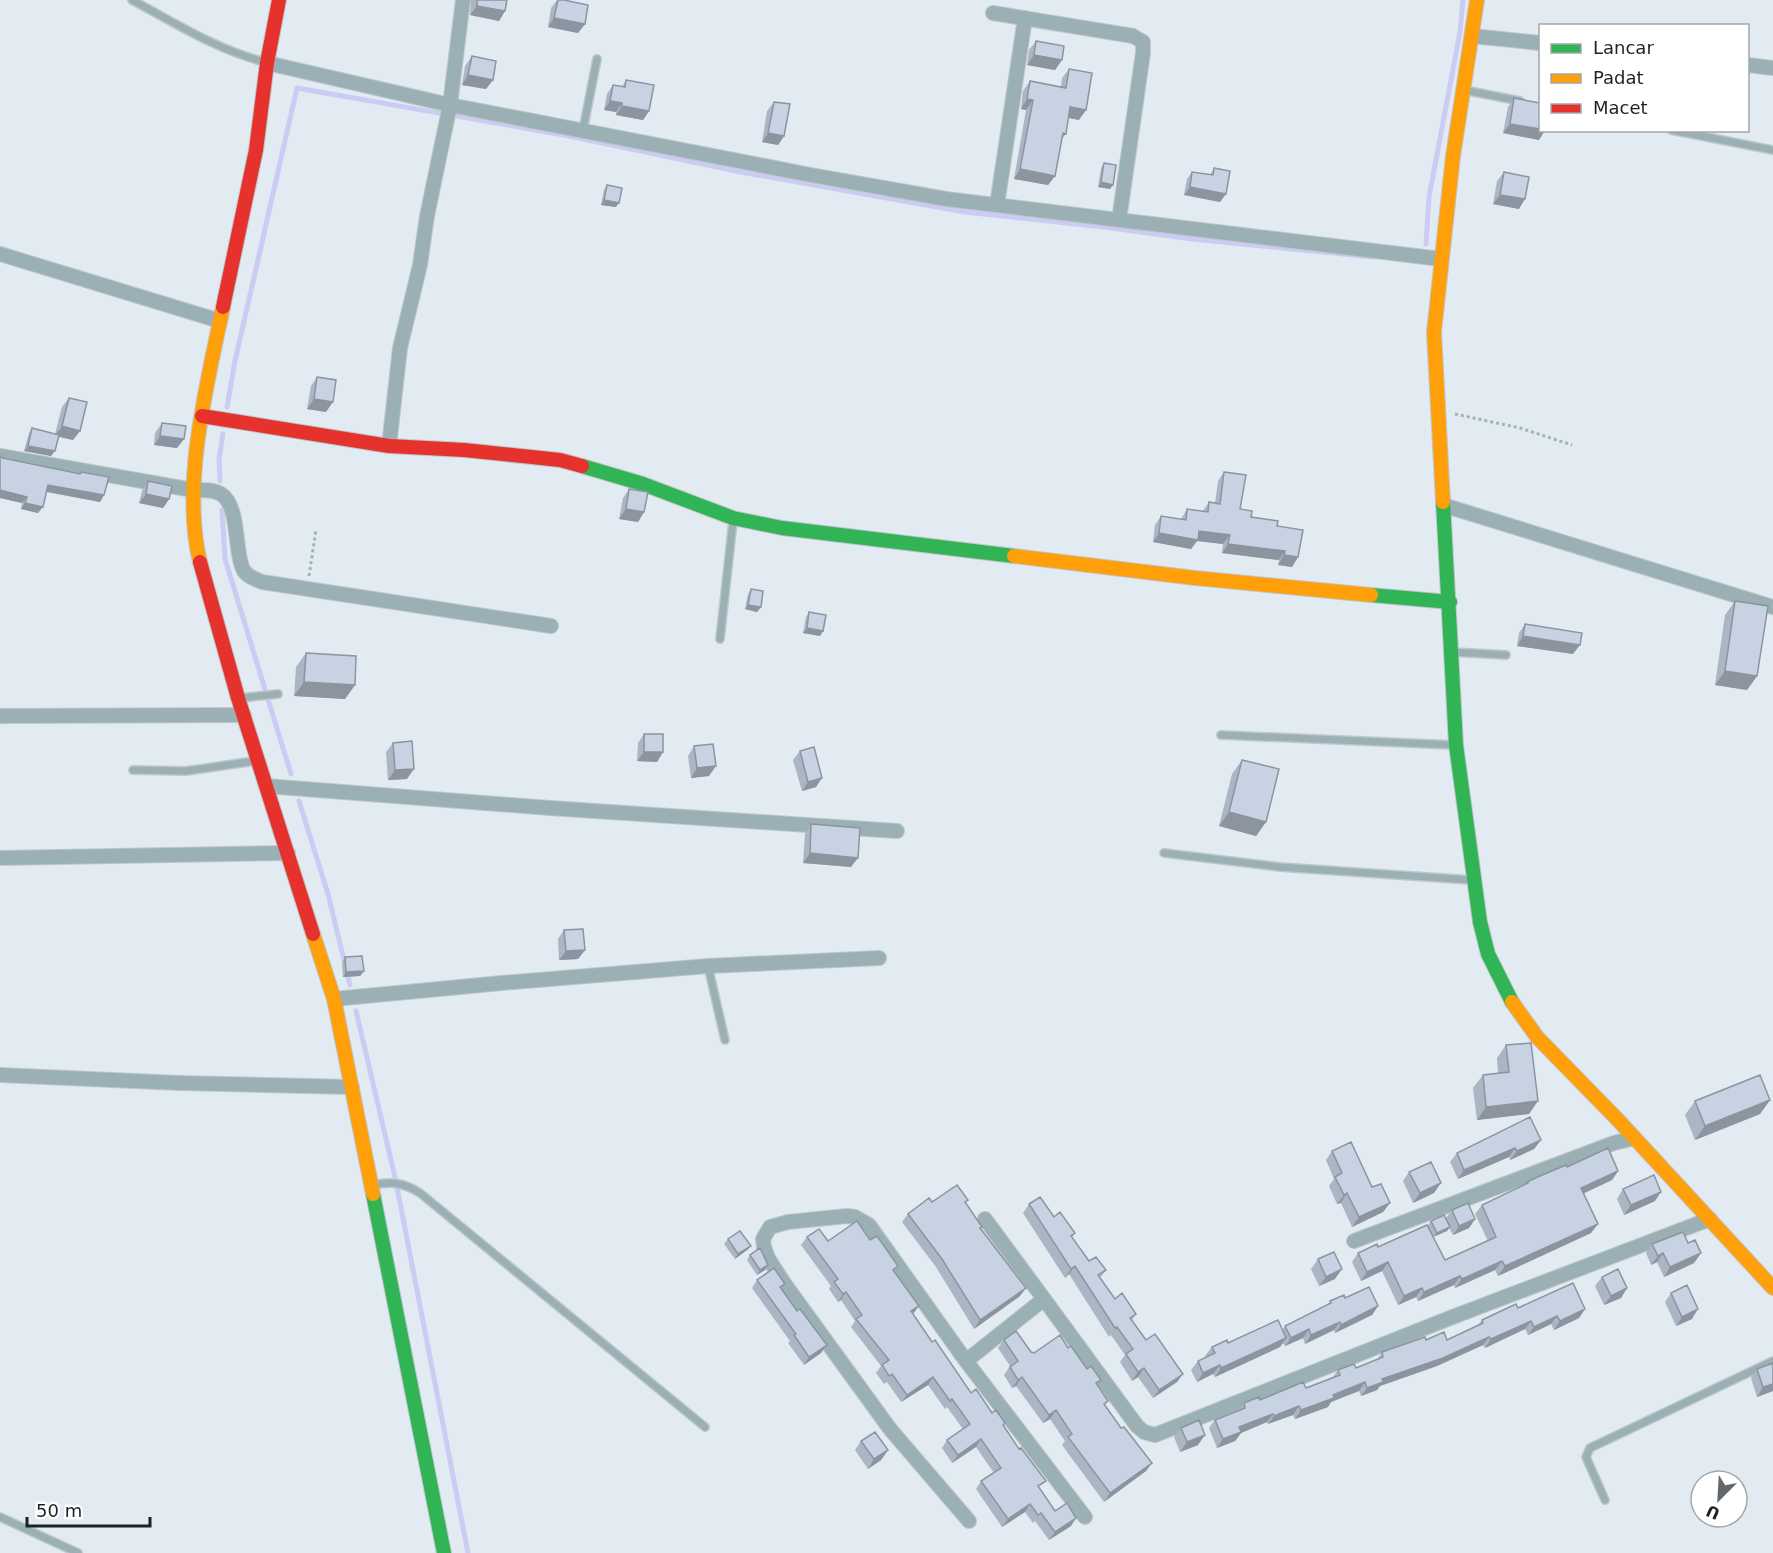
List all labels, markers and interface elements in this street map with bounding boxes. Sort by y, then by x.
legend [1539,24,1749,132]
text: Lancar [1593,37,1654,58]
text: Padat [1593,67,1644,88]
text: Macet [1593,97,1648,118]
north arrow [1689,1469,1749,1529]
scale bar [27,1490,150,1528]
text: 50 m [36,1500,82,1521]
text: U [1703,1501,1723,1524]

